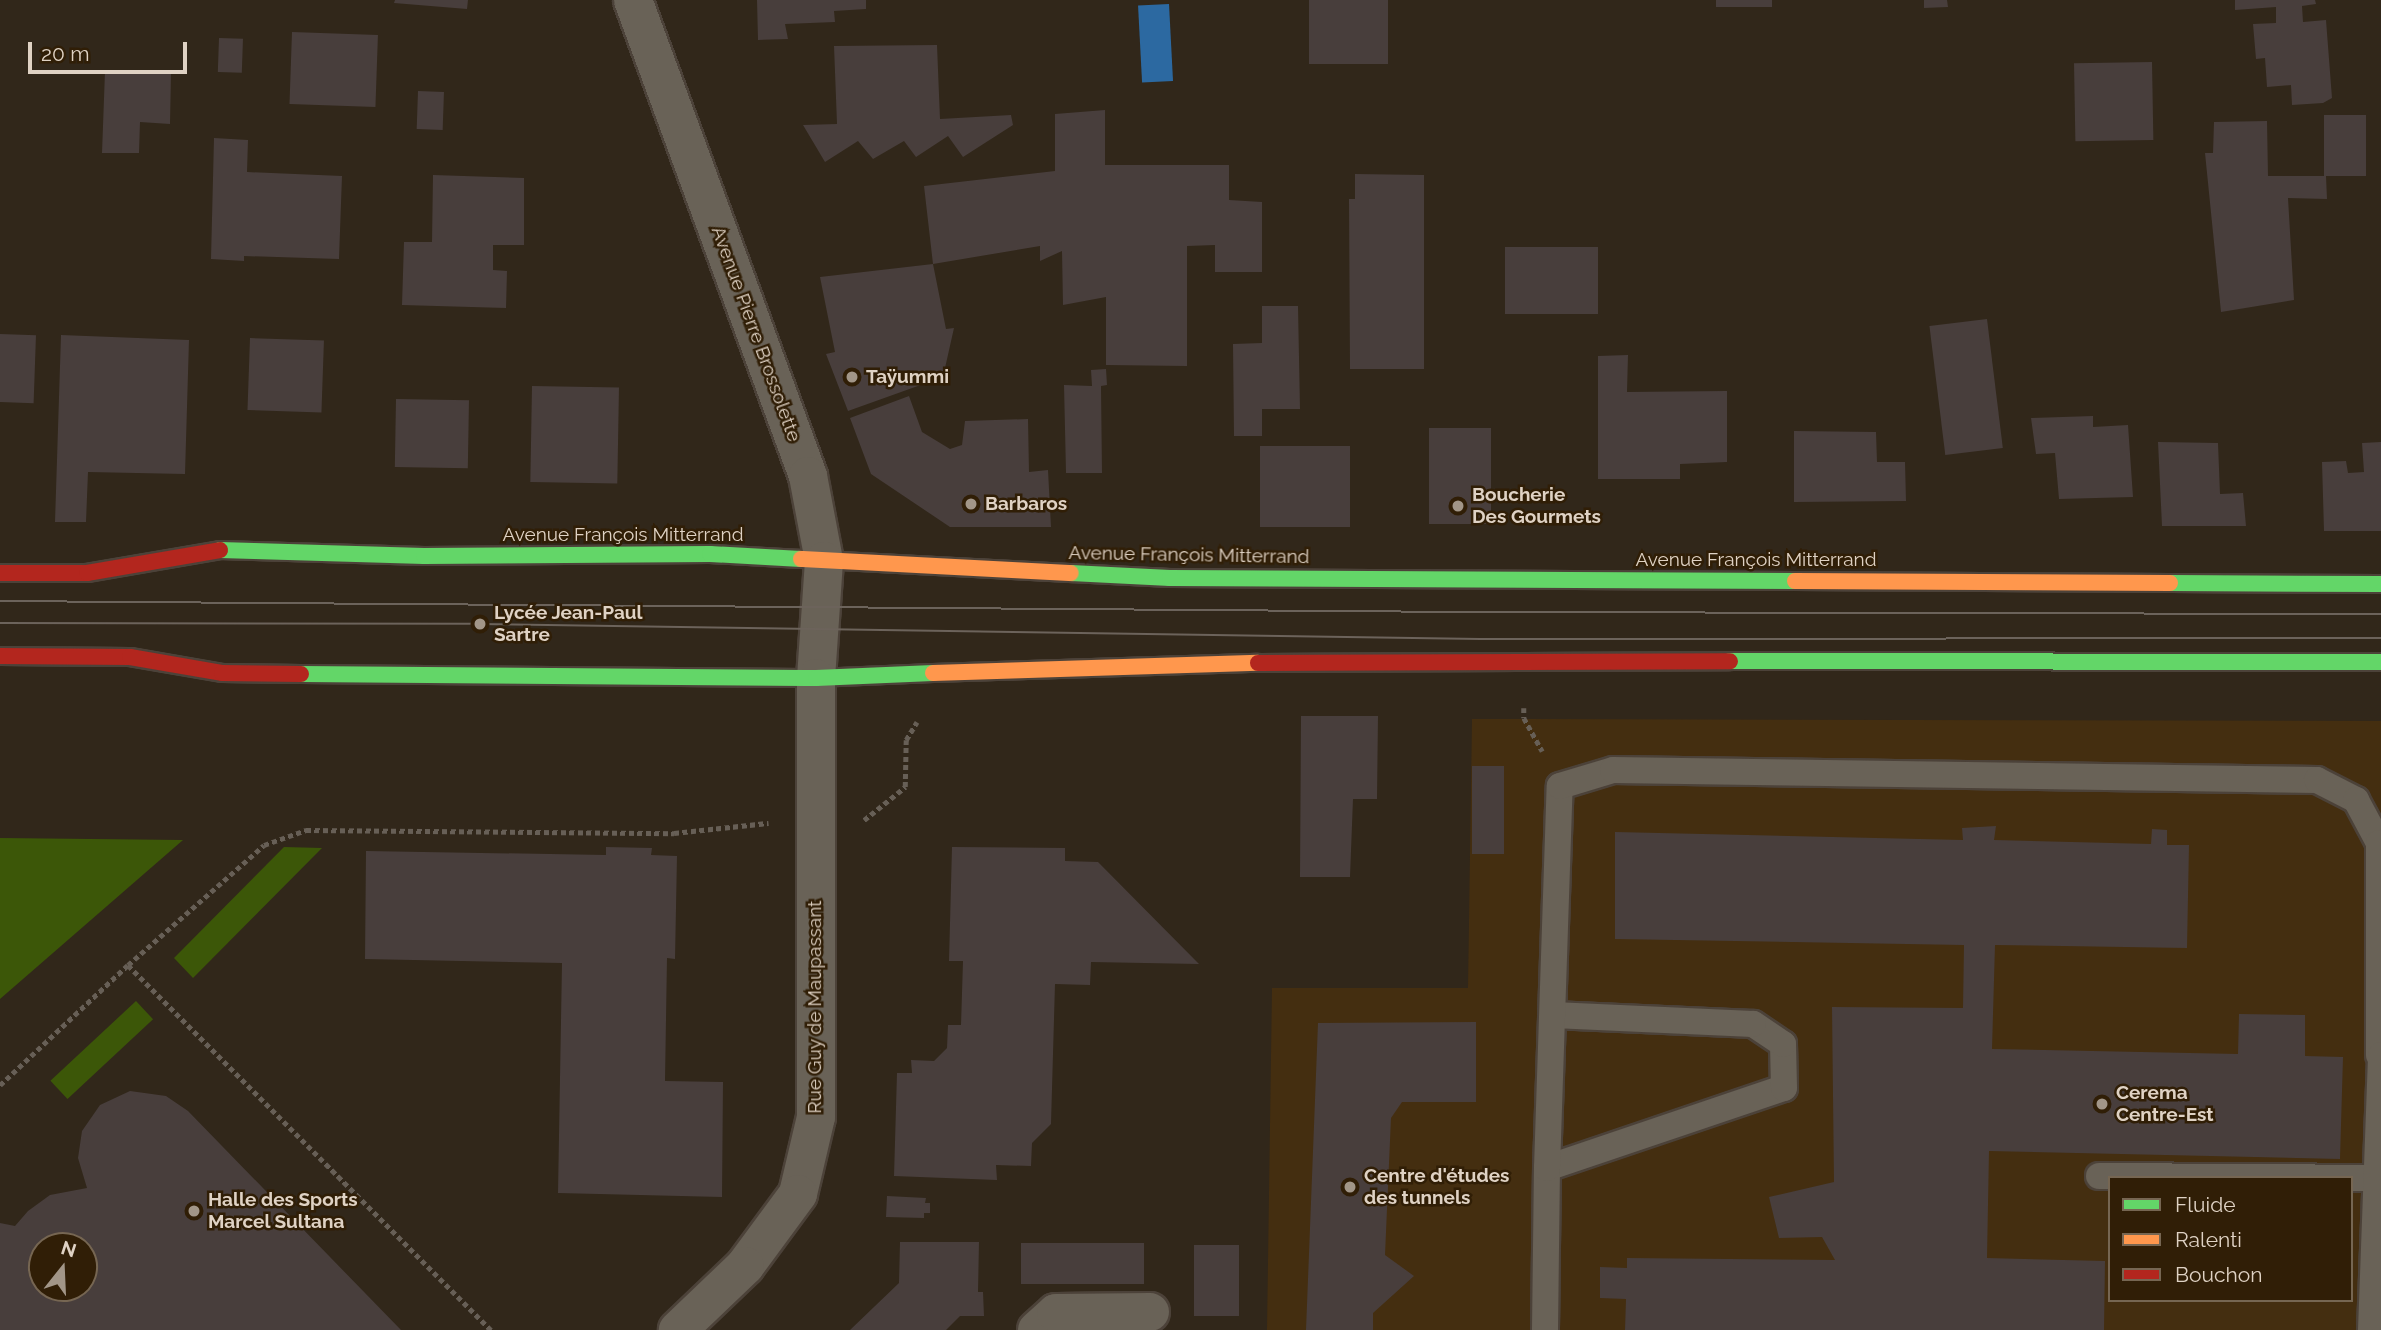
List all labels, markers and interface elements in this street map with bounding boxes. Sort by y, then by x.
scale bar [32,28,191,72]
text: 20 m [41,41,89,66]
street label: Avenue Pierre Brossolette [706,223,806,445]
place label: Taÿummi [866,366,949,388]
marker: Taÿummi [844,369,860,385]
place label: Boucherie Des Gourmets [1472,484,1601,528]
place label: Barbaros [985,493,1067,515]
marker: Barbaros [963,496,979,512]
marker: Boucherie Des Gourmets [1450,498,1466,514]
street label: Avenue François Mitterrand [503,524,743,546]
street label: Avenue François Mitterrand [1068,541,1310,569]
street label: Avenue François Mitterrand [1636,549,1876,571]
place label: Lycée Jean-Paul Sartre [494,602,643,646]
marker: Lycée Jean-Paul Sartre [472,616,488,632]
street label: Rue Guy de Maupassant [804,900,826,1114]
place label: Cerema Centre-Est [2116,1082,2214,1126]
marker: Cerema Centre-Est [2094,1096,2110,1112]
place label: Centre d'études des tunnels [1364,1165,1509,1209]
legend [2108,1176,2353,1302]
marker: Centre d'études des tunnels [1342,1179,1358,1195]
place label: Halle des Sports Marcel Sultana [208,1189,358,1233]
text: Fluide [2175,1192,2236,1217]
marker: Halle des Sports Marcel Sultana [186,1203,202,1219]
text: Ralenti [2175,1227,2242,1252]
north arrow [28,1232,98,1302]
text: N [59,1236,79,1262]
text: Bouchon [2175,1262,2262,1287]

